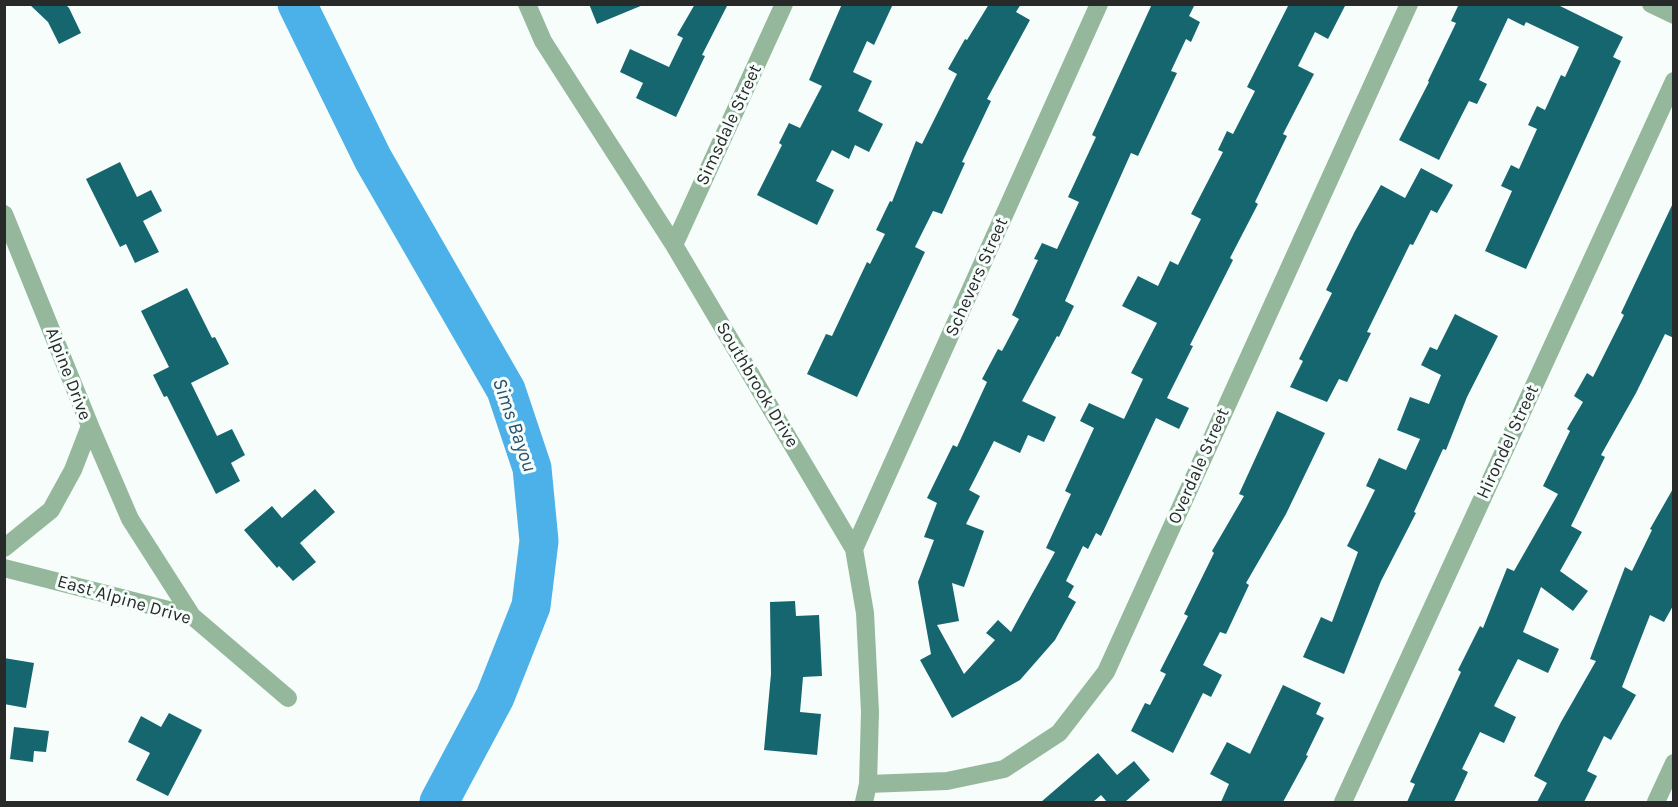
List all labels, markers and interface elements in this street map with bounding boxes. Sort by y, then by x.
street label: Simsdale Street [692,61,766,189]
street label: Schevers Street [941,214,1013,340]
street label: Southbrook Drive [711,318,803,452]
street label: Alpine Drive [40,325,96,423]
water label: Sims Bayou [487,375,541,475]
street label: Hirondel Street [1472,382,1544,502]
street label: Overdale Street [1164,405,1234,527]
street label: East Alpine Drive [55,571,193,629]

